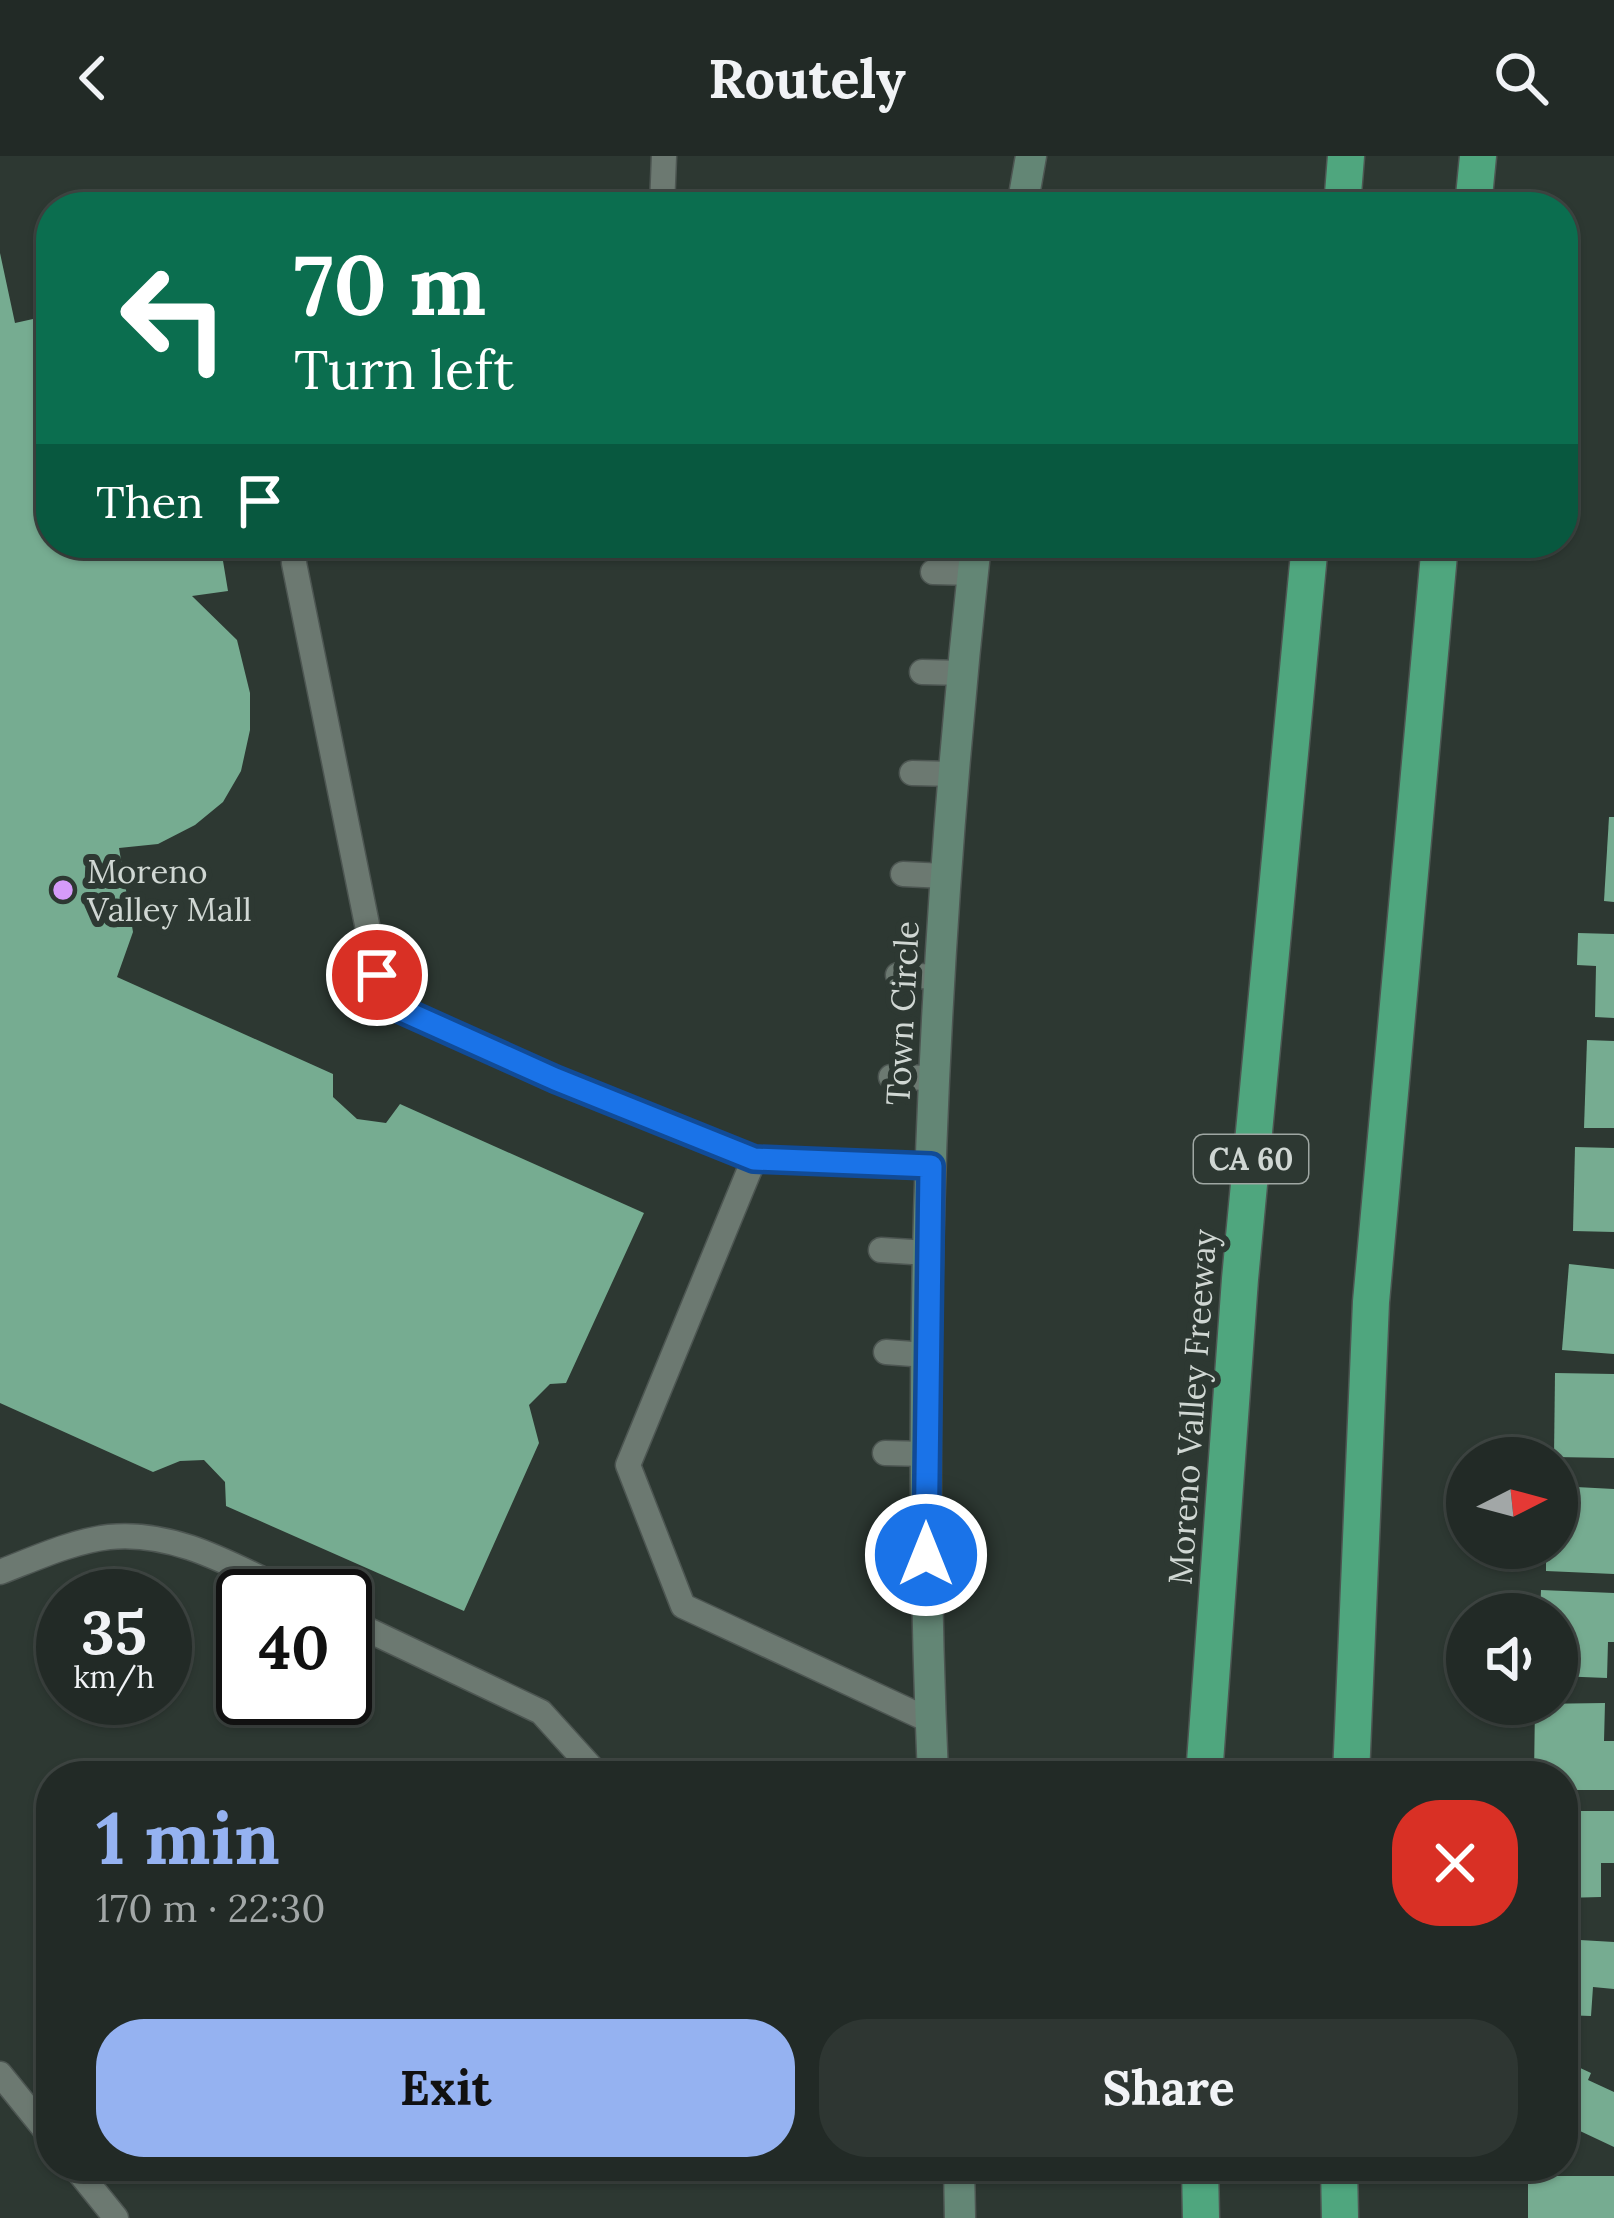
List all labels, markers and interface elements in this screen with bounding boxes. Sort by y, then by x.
text: Routely [708,44,906,113]
icon: back [60,45,126,111]
icon: search [1488,45,1554,111]
text: 70 m [294,230,486,338]
icon: left [96,240,252,396]
text: Turn left [294,335,514,404]
icon: arrive [227,468,293,534]
text: Then [96,473,203,530]
place label: Moreno Valley Mall [86,850,252,930]
marker: Moreno Valley Mall [50,877,76,903]
street label: Town Circle [876,920,928,1106]
pin [326,924,428,1026]
icon: arrive [344,942,410,1008]
road number: CA 60 [1194,1135,1308,1183]
street label: Moreno Valley Freeway [1159,1227,1225,1586]
north arrow [1446,1437,1578,1569]
map controls [1446,1437,1578,1725]
position arrow [863,1492,989,1618]
speed limit sign: 40 [216,1569,372,1725]
button: sound [1446,1593,1578,1725]
text: 35 [81,1594,147,1670]
text: km/h [73,1658,155,1696]
text: 1 min [96,1792,280,1884]
button: close [1392,1800,1518,1926]
text: 170 m · 22:30 [96,1883,325,1933]
button: Exit [96,2019,795,2157]
button: Share [819,2019,1518,2157]

